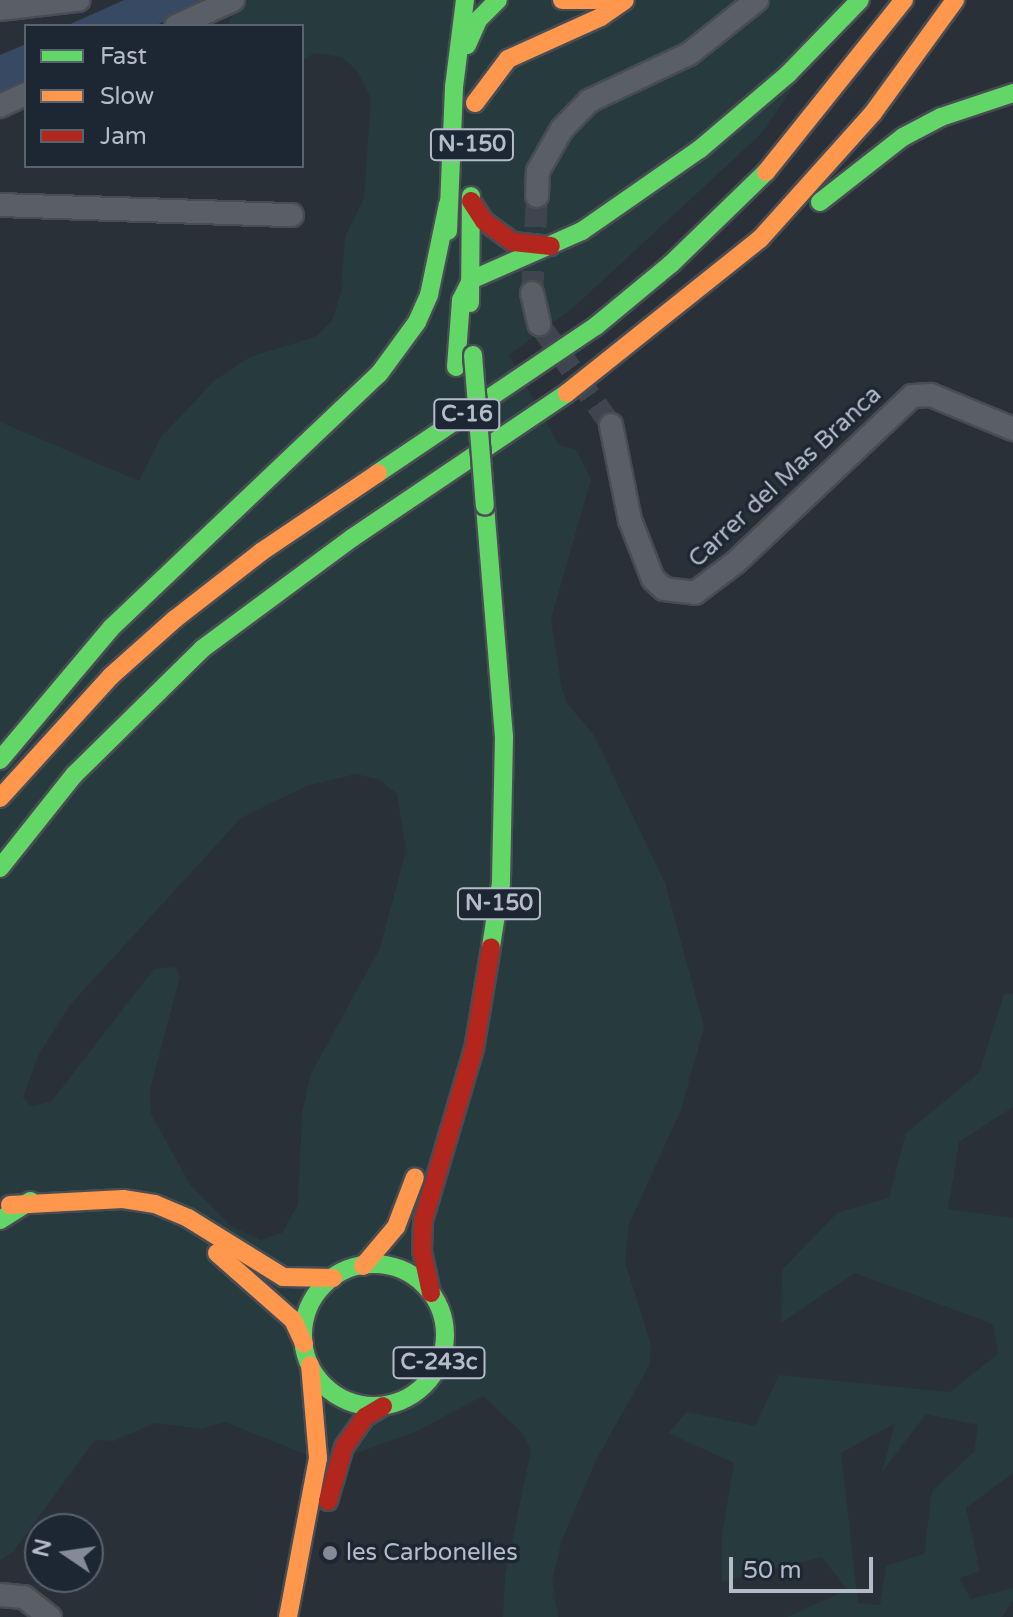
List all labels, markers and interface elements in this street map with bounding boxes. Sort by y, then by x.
legend [24,24,304,168]
text: Fast [100,42,147,71]
text: Slow [100,82,154,111]
text: Jam [100,122,147,151]
road number: N-150 [428,127,516,163]
street label: Carrer del Mas Branca [683,380,887,574]
road number: C-16 [433,397,501,433]
road number: N-150 [455,886,543,922]
road number: C-243c [391,1345,487,1381]
north arrow [24,1513,104,1593]
text: N [28,1537,57,1560]
place label: les Carbonelles [346,1539,518,1567]
scale bar [733,1541,877,1591]
marker: les Carbonelles [321,1544,339,1562]
text: 50 m [743,1556,801,1585]

